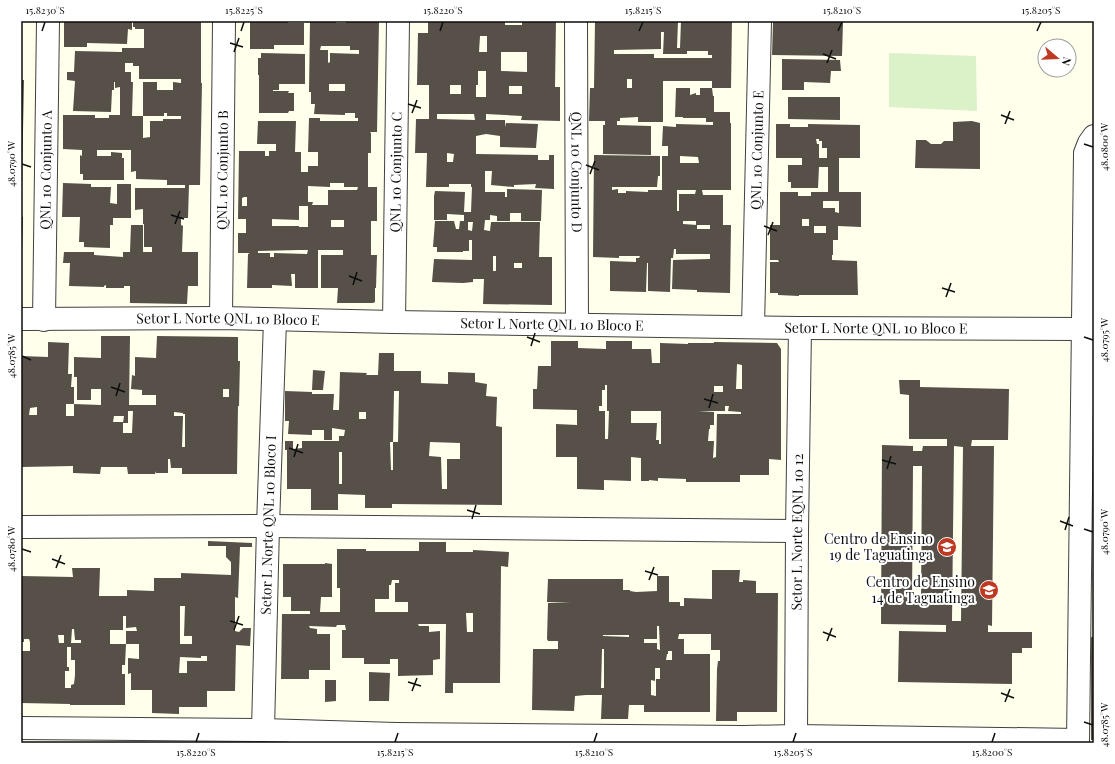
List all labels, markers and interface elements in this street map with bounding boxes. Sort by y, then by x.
text: 15.8230°S [25,3,65,17]
text: 15.8225°S [225,3,263,17]
text: 15.8220°S [423,3,463,17]
text: 15.8215°S [625,3,661,17]
text: 15.8210°S [823,3,861,17]
text: 15.8205°S [1021,3,1061,17]
north arrow [1037,38,1077,78]
text: N [1059,55,1075,68]
street label: QNL 10 Conjunto E [746,90,767,210]
street label: QNL 10 Conjunto A [35,110,56,230]
street label: QNL 10 Conjunto B [212,110,232,230]
street label: QNL 10 Conjunto D [567,111,587,233]
street label: QNL 10 Conjunto C [385,112,406,232]
text: 48.0800°W [1097,122,1111,171]
text: 48.0790°W [4,140,18,187]
street label: Setor L Norte QNL 10 Bloco E [136,308,320,329]
street label: Setor L Norte QNL 10 Bloco E [460,313,644,335]
text: 48.0795°W [1097,317,1111,362]
street label: Setor L Norte QNL 10 Bloco E [784,318,968,338]
text: 48.0785°W [4,333,18,378]
street label: Setor L Norte QNL 10 Bloco I [256,435,280,615]
street label: Setor L Norte EQNL 10 12 [787,453,807,611]
text: 48.0790°W [1097,508,1111,555]
text: 48.0780°W [4,525,18,572]
place label: Centro de Ensino 19 de Taguatinga [824,529,933,564]
school or university icon: Centro de Ensino 19 de Taguatinga [936,536,958,558]
place label: Centro de Ensino 14 de Taguatinga [866,572,975,607]
school or university icon: Centro de Ensino 14 de Taguatinga [978,579,1000,601]
text: 48.0785°W [1097,702,1111,747]
text: 15.8220°S [176,745,216,759]
text: 15.8215°S [377,745,413,759]
text: 15.8210°S [575,745,613,759]
text: 15.8205°S [773,745,813,759]
text: 15.8200°S [972,745,1012,759]

